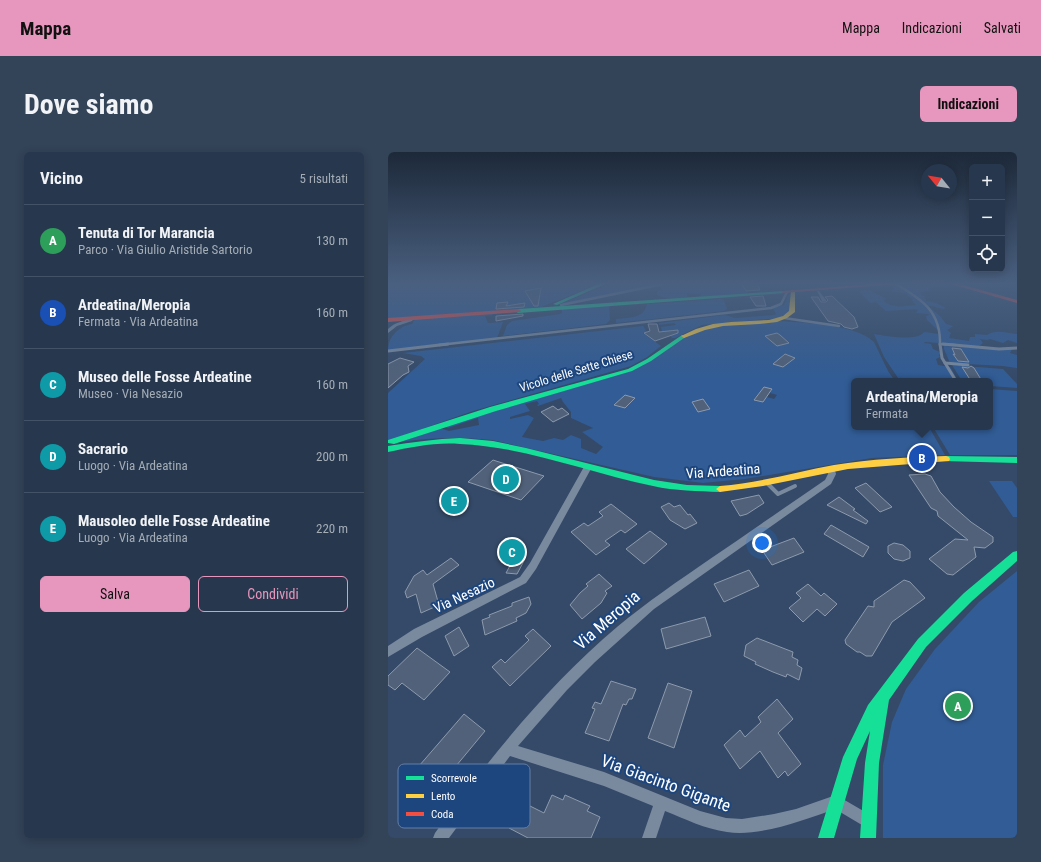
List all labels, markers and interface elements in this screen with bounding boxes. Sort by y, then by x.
text: Mappa [20,17,71,40]
text: Mappa [842,20,880,36]
text: Indicazioni [902,20,962,36]
text: Salvati [984,20,1021,36]
button: Indicazioni [920,86,1017,122]
text: Dove siamo [24,88,153,121]
north arrow [921,164,957,200]
map controls [969,164,1005,272]
button: + [969,164,1005,200]
text: Vicino [40,168,83,188]
text: 5 risultati [300,171,348,186]
button: − [969,200,1005,236]
text: Tenuta di Tor Marancia [78,224,215,242]
text: A [49,233,57,248]
text: 130 m [316,233,348,248]
button: locate [969,236,1005,272]
text: Parco · Via Giulio Aristide Sartorio [78,242,252,257]
text: Ardeatina/Meropia [78,296,190,314]
text: B [49,305,57,320]
text: 160 m [316,305,348,320]
text: Fermata · Via Ardeatina [78,314,198,329]
street label: Vicolo delle Sette Chiese [518,347,635,395]
text: Museo delle Fosse Ardeatine [78,368,252,386]
text: C [49,377,57,392]
text: 160 m [316,377,348,392]
popup [851,378,993,430]
text: Museo · Via Nesazio [78,386,183,401]
text: Ardeatina/Meropia [866,388,978,406]
text: Fermata [866,406,908,421]
text: Sacrario [78,440,128,458]
pin: B [909,443,935,473]
text: D [49,449,57,464]
text: 200 m [316,449,348,464]
text: Luogo · Via Ardeatina [78,458,188,473]
street label: Via Ardeatina [685,460,761,482]
pin: D [493,464,519,494]
pin: E [441,486,467,516]
text: Mausoleo delle Fosse Ardeatine [78,512,270,530]
text: E [50,521,56,536]
text: 220 m [316,521,348,536]
text: Luogo · Via Ardeatina [78,530,188,545]
your location [752,533,772,553]
pin: C [499,537,525,567]
street label: Via Nesazio [431,574,497,616]
button: Salva [40,576,190,612]
button: Condividi [198,576,348,612]
street label: Via Meropia [570,586,644,654]
pin: A [945,691,971,721]
street label: Via Giacinto Gigante [598,750,734,816]
legend [398,764,530,828]
text: Scorrevole [431,772,477,785]
text: Lento [431,790,456,803]
text: Coda [431,808,453,821]

